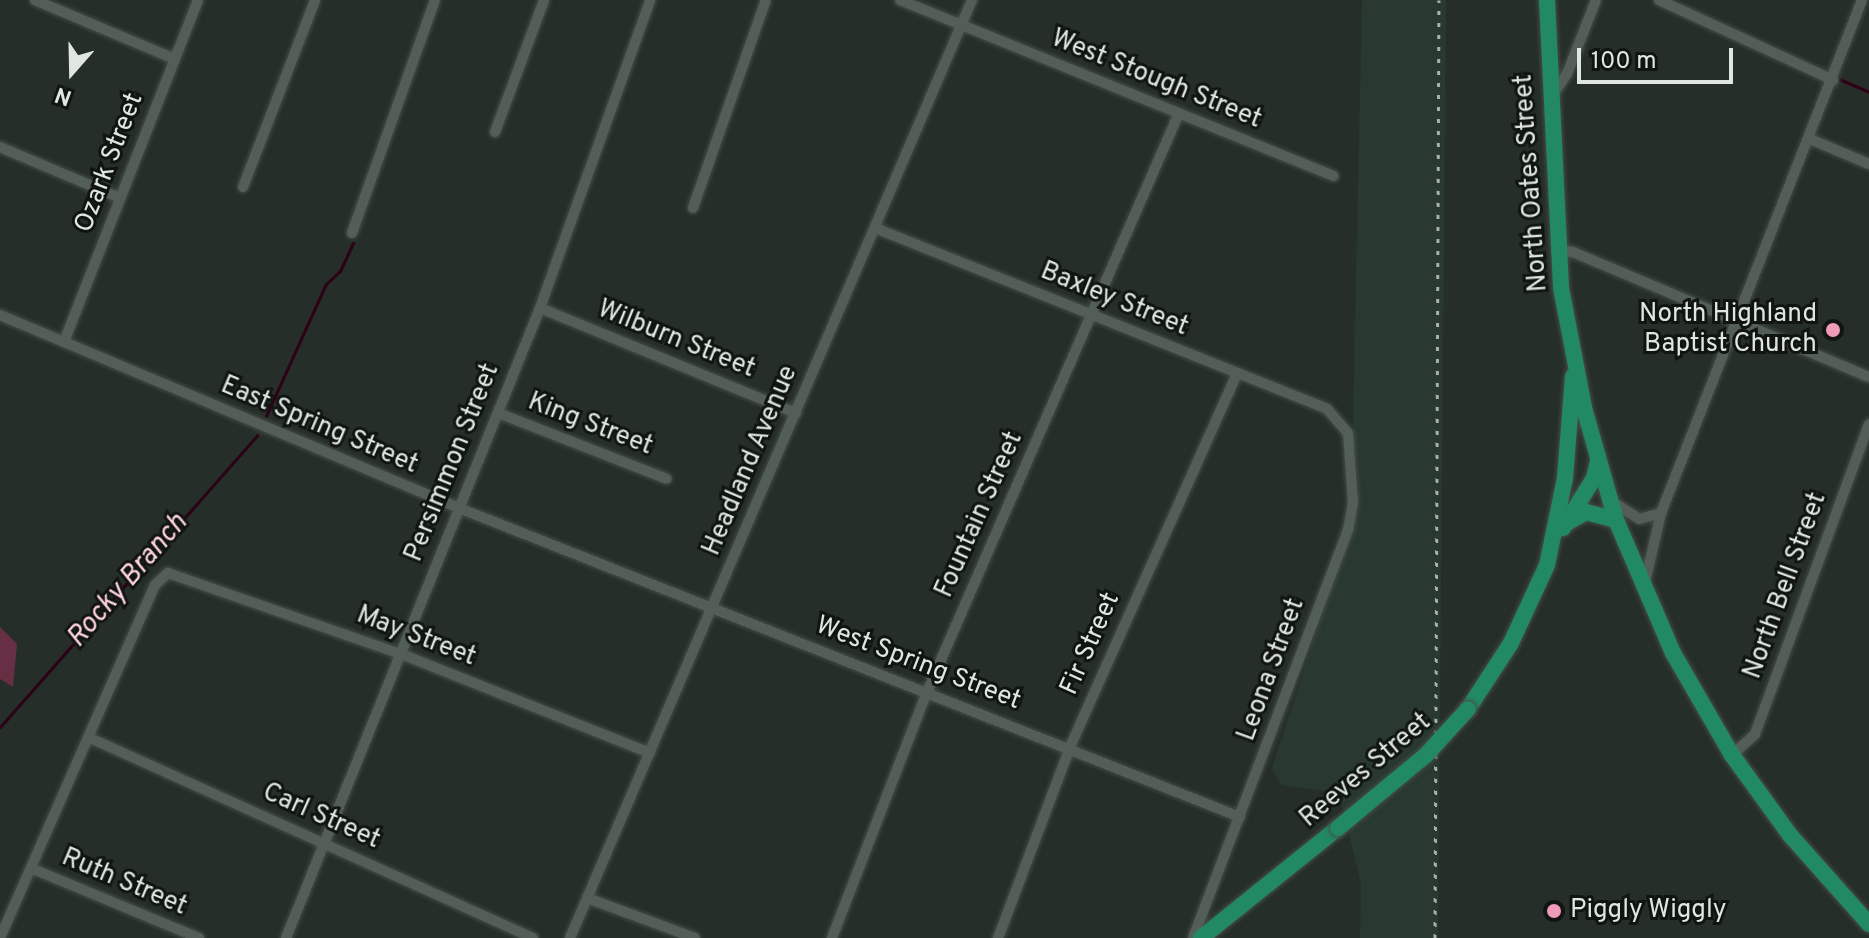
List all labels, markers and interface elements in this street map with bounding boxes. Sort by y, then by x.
street label: West Stough Street [1046,24,1266,136]
north arrow [32,32,112,112]
scale bar [1581,32,1737,82]
text: 100 m [1591,47,1657,77]
street label: North Oates Street [1509,73,1555,293]
text: N [52,80,76,110]
street label: Ozark Street [69,89,151,237]
street label: Baxley Street [1036,256,1192,344]
street label: Wilburn Street [593,294,759,386]
place label: North Highland Baptist Church [1639,299,1817,360]
marker: North Highland Baptist Church [1824,321,1842,339]
street label: Persimmon Street [399,359,507,567]
street label: Headland Avenue [697,361,805,561]
street label: East Spring Street [216,370,422,482]
street label: King Street [523,387,657,463]
street label: Fountain Street [929,427,1031,603]
street label: North Bell Street [1738,489,1834,683]
water label: Rocky Branch [61,507,195,655]
street label: Fir Street [1055,588,1127,700]
street label: Leona Street [1232,594,1312,746]
street label: May Street [352,600,480,674]
street label: West Spring Street [811,611,1025,717]
street label: Reeves Street [1294,707,1438,835]
street label: Carl Street [257,777,385,857]
street label: Ruth Street [57,843,191,923]
place label: Piggly Wiggly [1570,895,1727,927]
marker: Piggly Wiggly [1545,902,1563,920]

